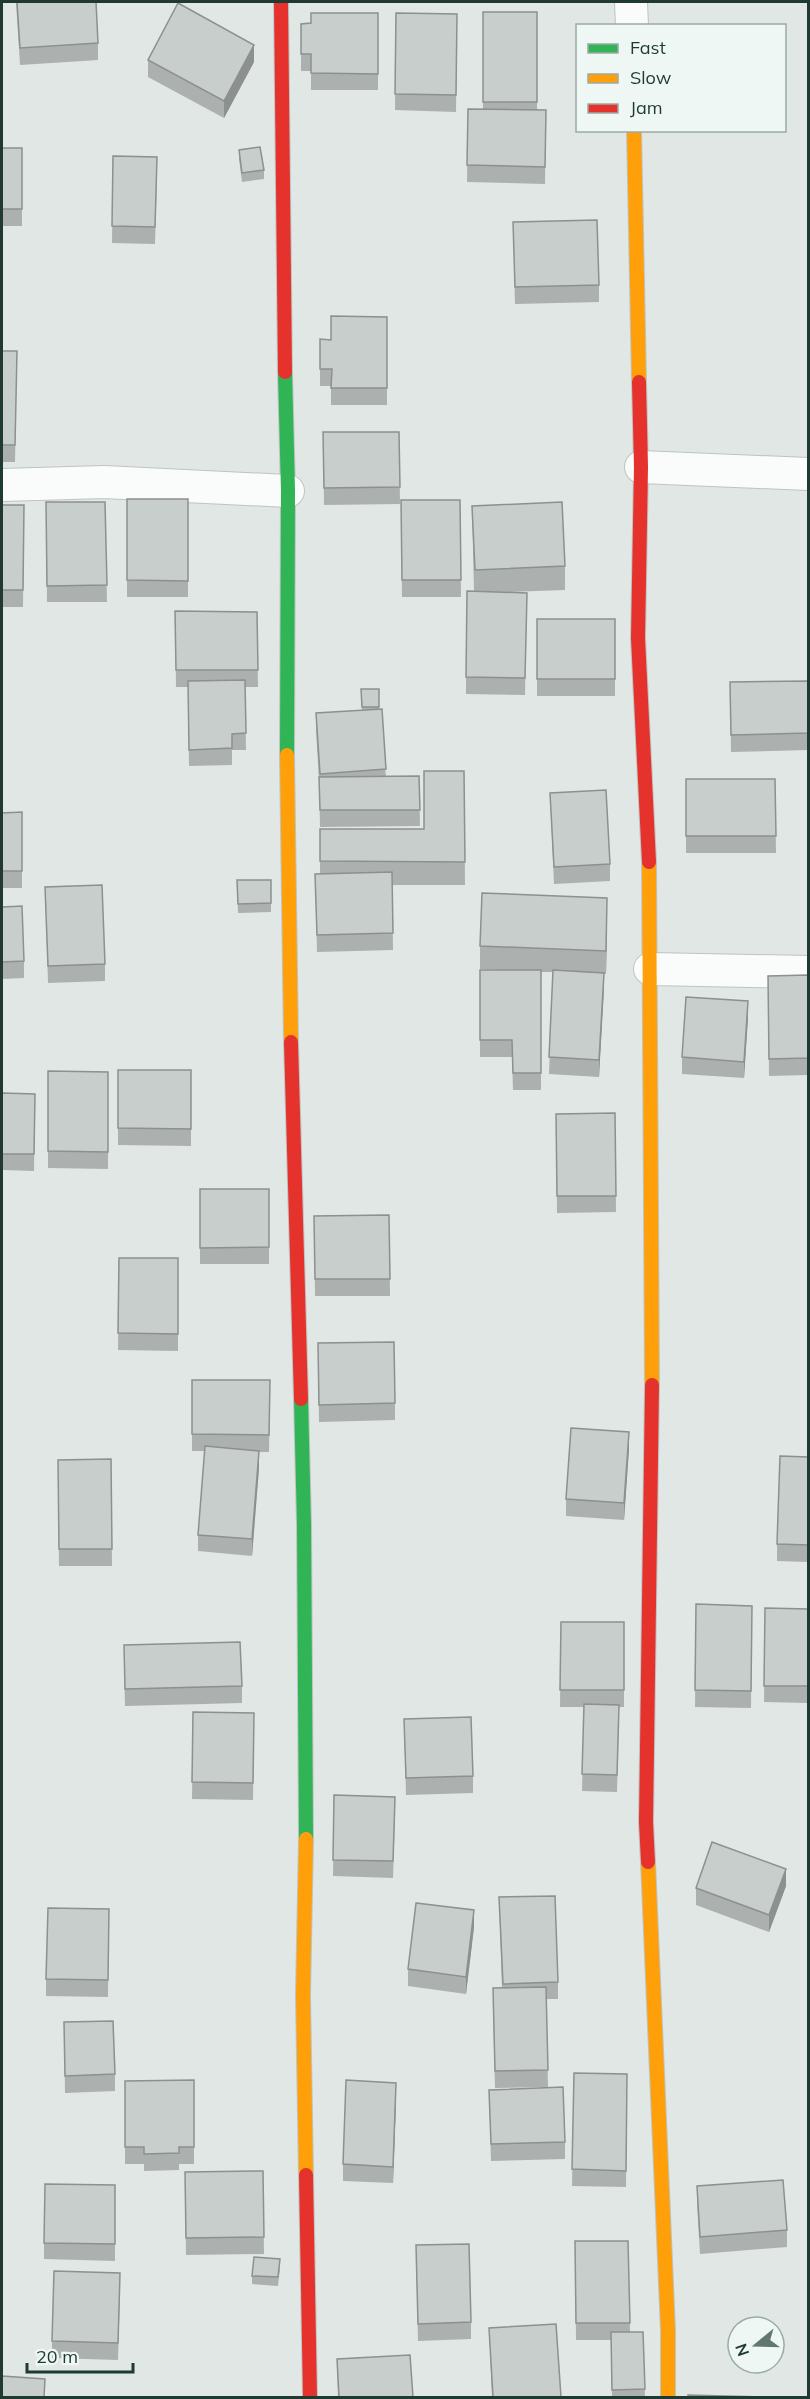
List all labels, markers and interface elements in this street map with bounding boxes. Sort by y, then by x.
legend [576,24,786,132]
text: Fast [630,36,666,59]
text: Slow [630,66,672,89]
text: Jam [630,96,663,119]
north arrow [726,2315,786,2375]
scale bar [27,2336,134,2374]
text: N [730,2341,753,2359]
text: 20 m [36,2345,78,2368]

